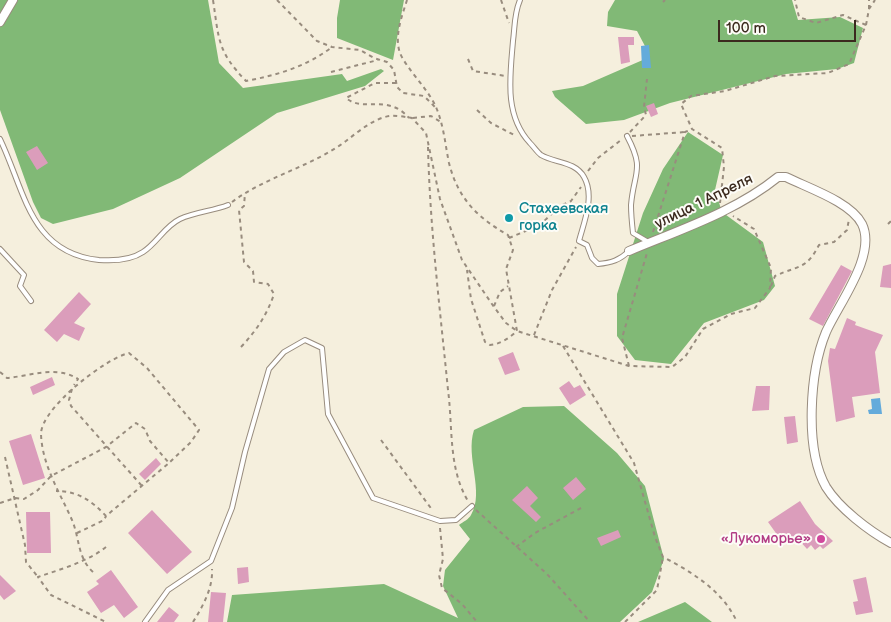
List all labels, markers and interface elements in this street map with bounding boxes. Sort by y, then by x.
scale bar [721,10,858,42]
text: 100 m [726,19,766,38]
street label: улица 1 Апреля [652,170,756,234]
place label: Стахеевская горка [519,200,608,235]
marker: Стахеевская горка [503,212,515,224]
place label: «Лукоморье» [721,530,811,548]
marker: «Лукоморье» [815,533,827,545]

